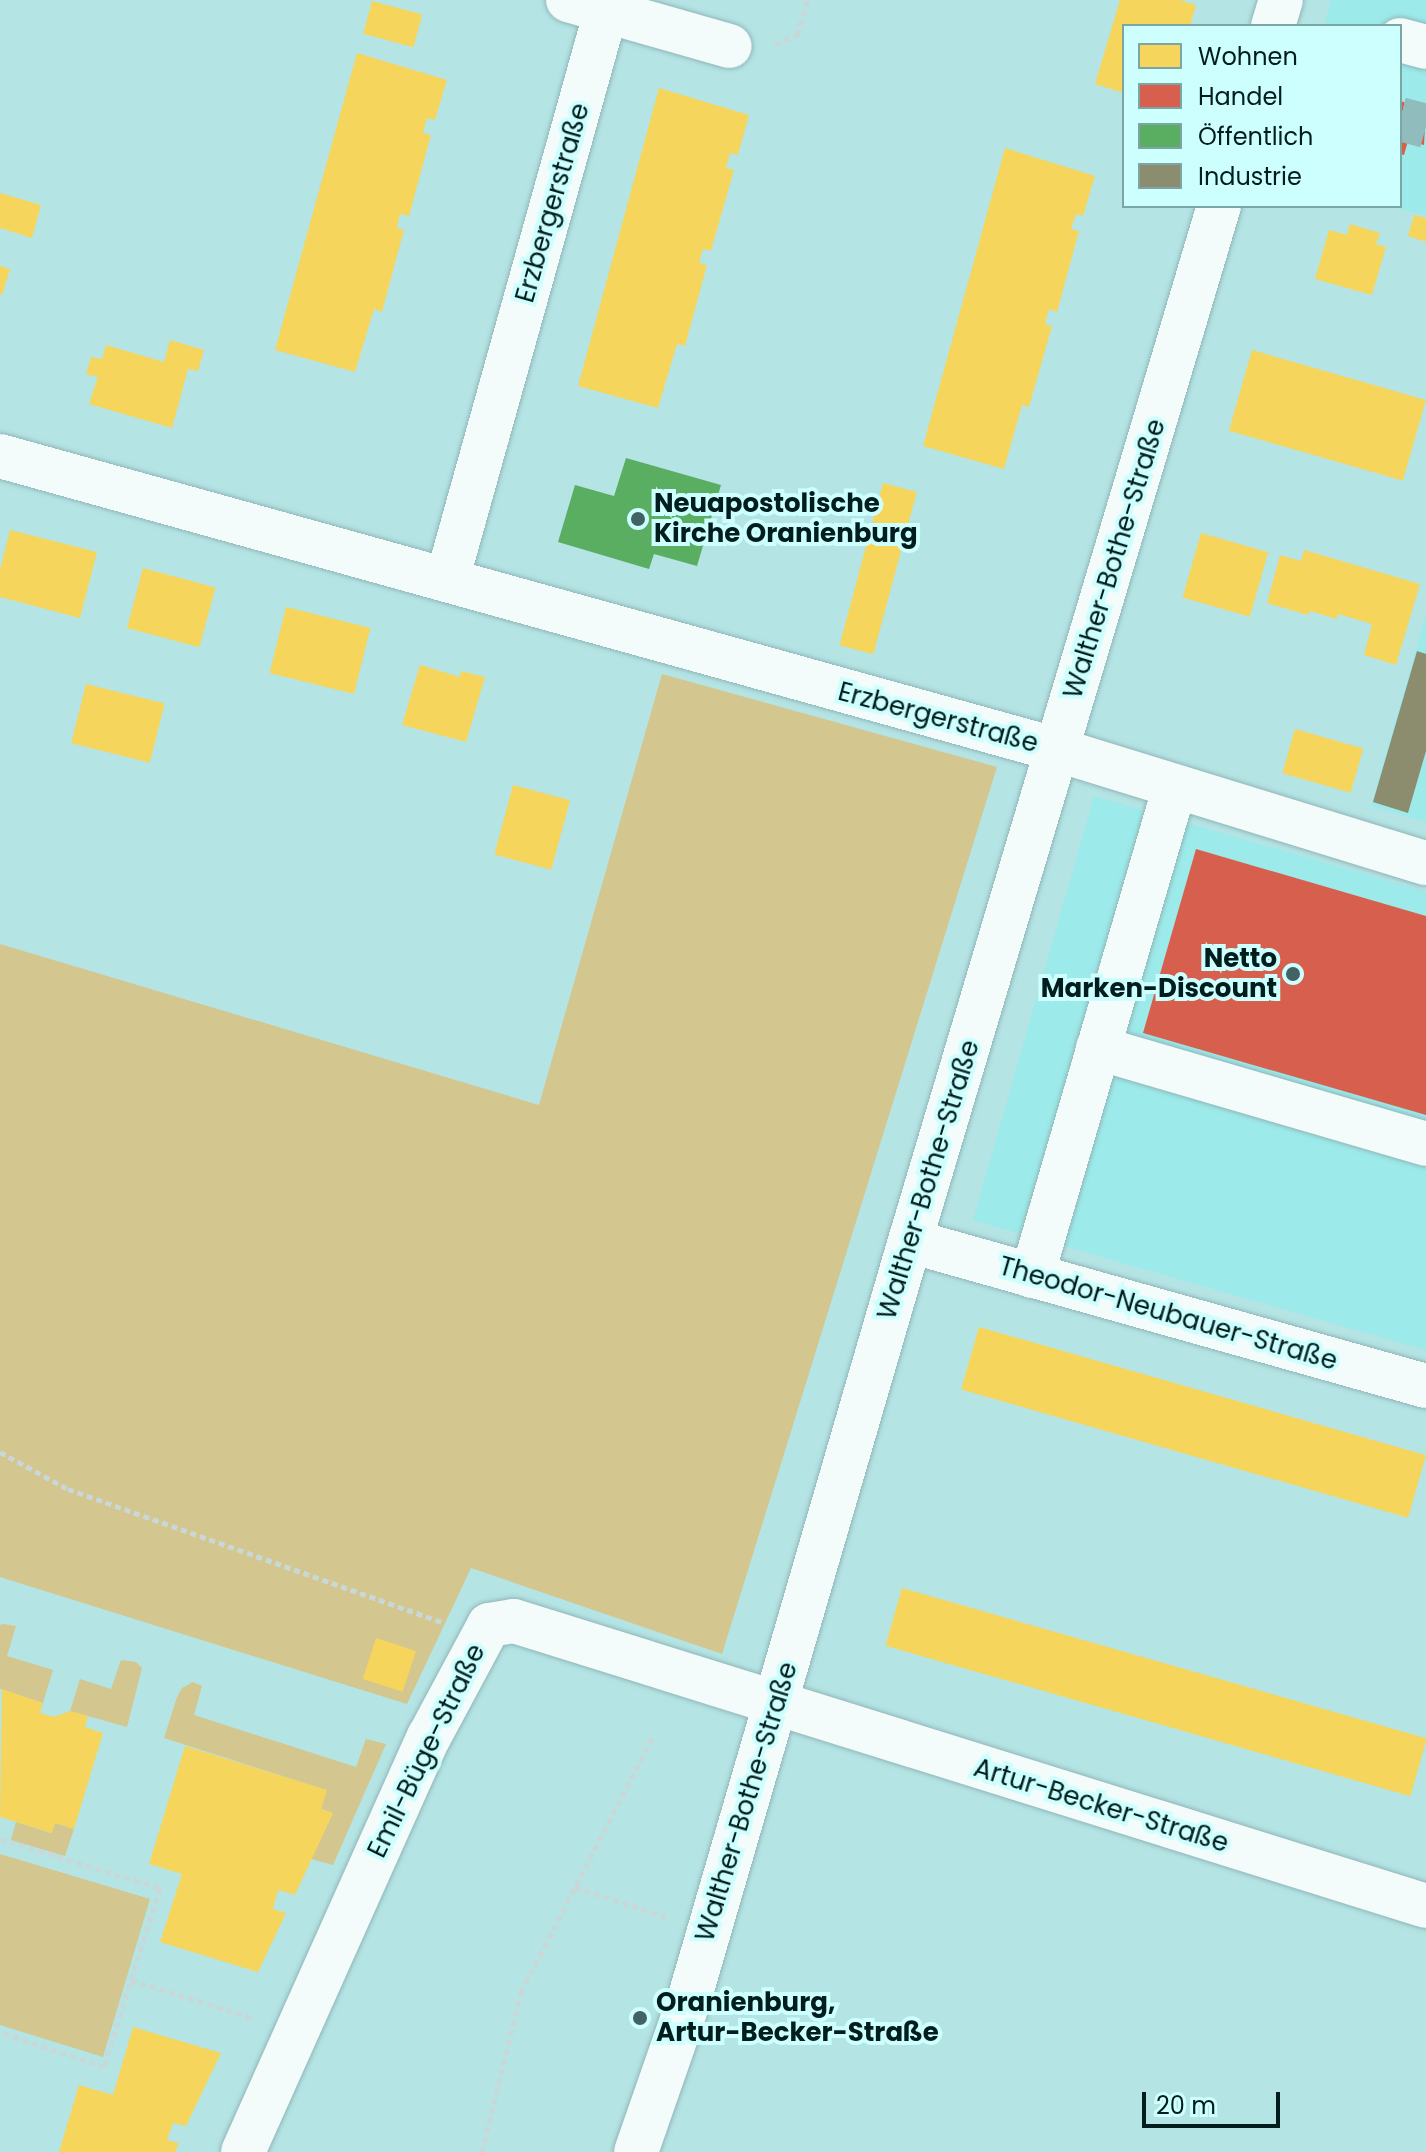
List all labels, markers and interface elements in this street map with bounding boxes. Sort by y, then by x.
legend [1122,24,1402,208]
text: Wohnen [1198,40,1298,73]
text: Handel [1198,80,1283,113]
street label: Erzbergerstraße [510,100,596,306]
text: Öffentlich [1198,120,1313,153]
text: Industrie [1198,160,1302,193]
street label: Walther-Bothe-Straße [1058,416,1172,702]
place label: Neuapostolische Kirche Oranienburg [654,488,918,550]
marker: Neuapostolische Kirche Oranienburg [629,510,647,528]
street label: Erzbergerstraße [835,676,1041,760]
place label: Netto Marken-Discount [1041,943,1277,1004]
marker: Netto Marken-Discount [1284,965,1302,983]
street label: Walther-Bothe-Straße [872,1037,986,1323]
street label: Theodor-Neubauer-Straße [995,1251,1341,1377]
street label: Emil-Büge-Straße [362,1639,492,1863]
street label: Walther-Bothe-Straße [690,1659,804,1945]
street label: Artur-Becker-Straße [970,1752,1232,1860]
place label: Oranienburg, Artur-Becker-Straße [656,1987,939,2048]
marker: Oranienburg, Artur-Becker-Straße [631,2009,649,2027]
scale bar [1146,2076,1284,2126]
text: 20 m [1156,2089,1216,2122]

